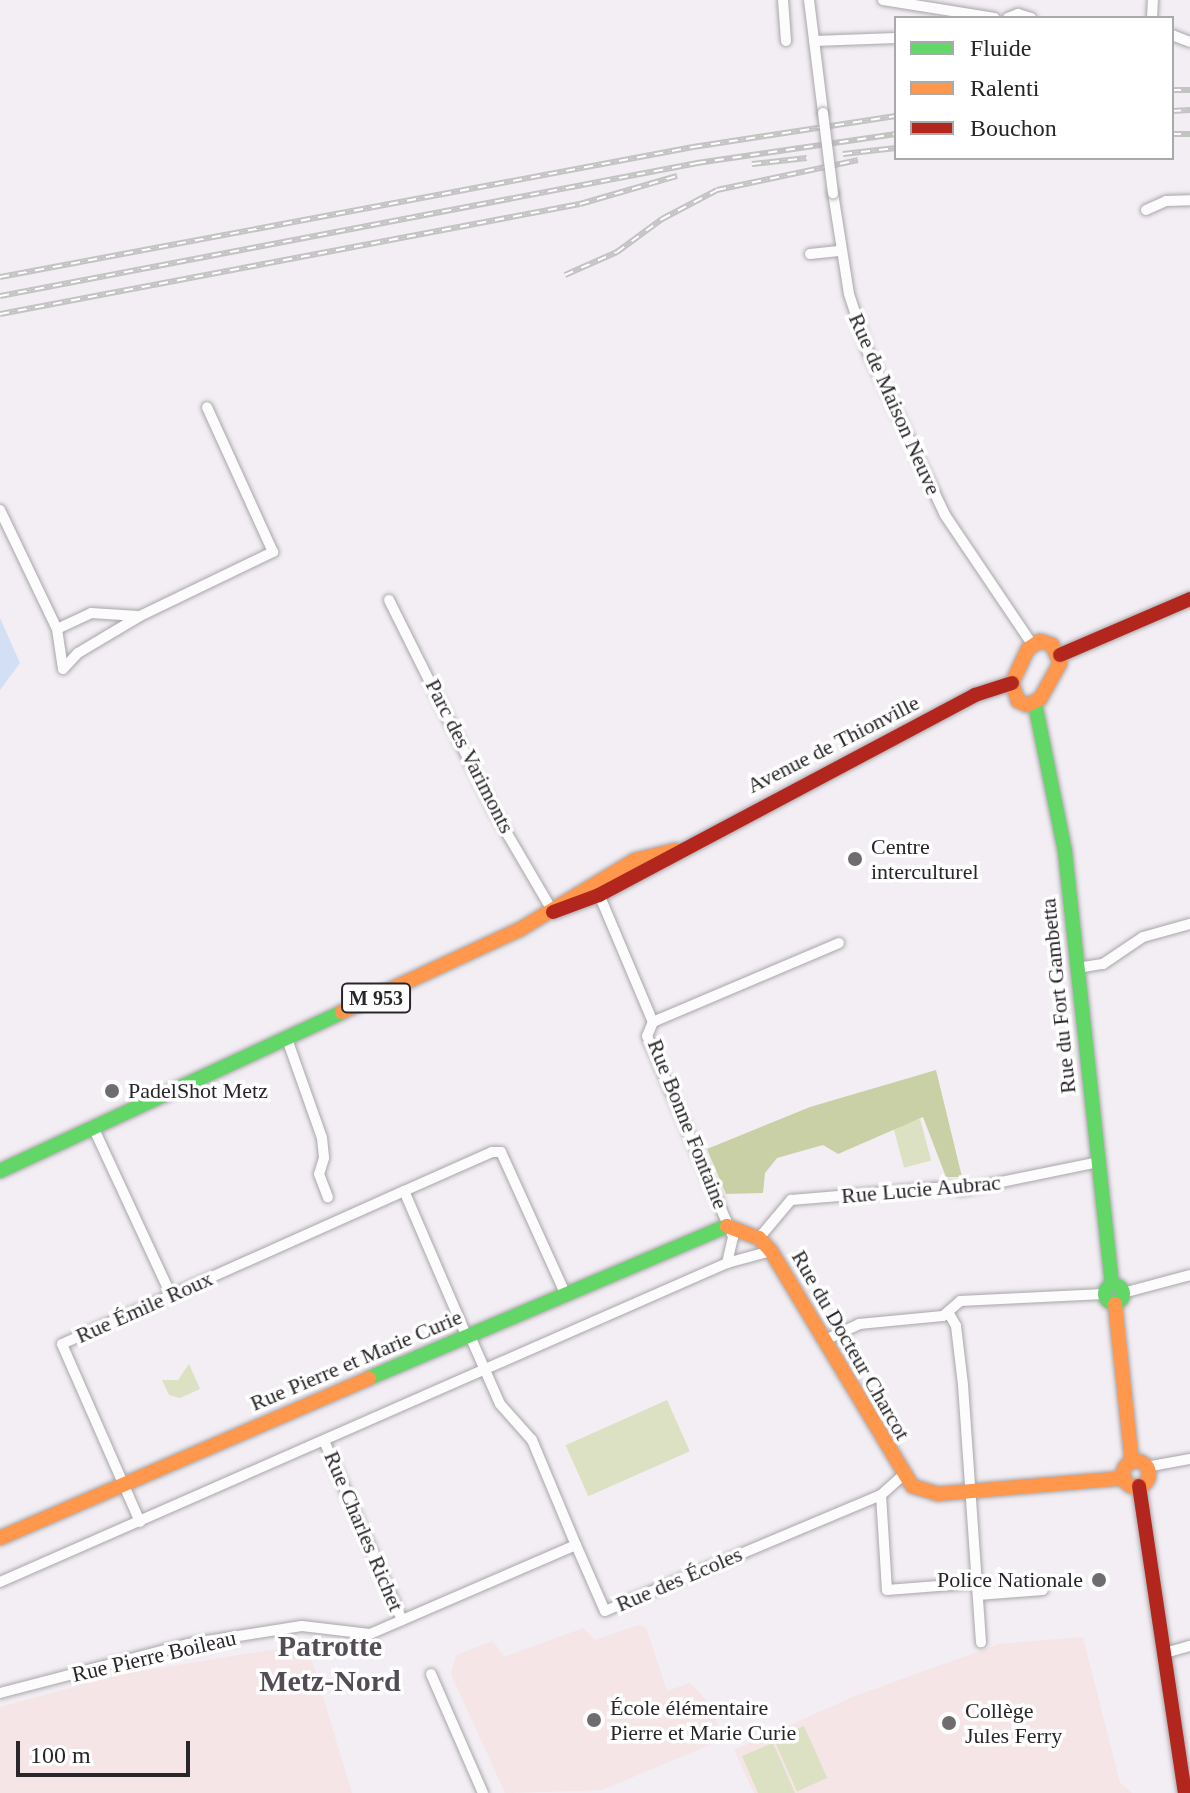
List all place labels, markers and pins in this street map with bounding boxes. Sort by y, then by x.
place label: Centre interculturel [871,833,979,884]
marker: Centre interculturel [846,850,864,868]
place label: PadelShot Metz [128,1078,268,1104]
marker: PadelShot Metz [103,1082,121,1100]
place label: Police Nationale [937,1567,1083,1593]
marker: Police Nationale [1090,1571,1108,1589]
place label: École élémentaire Pierre et Marie Curie [610,1694,796,1746]
place label: Collège Jules Ferry [965,1697,1062,1748]
marker: École élémentaire Pierre et Marie Curie [585,1711,603,1729]
marker: Collège Jules Ferry [940,1714,958,1732]

